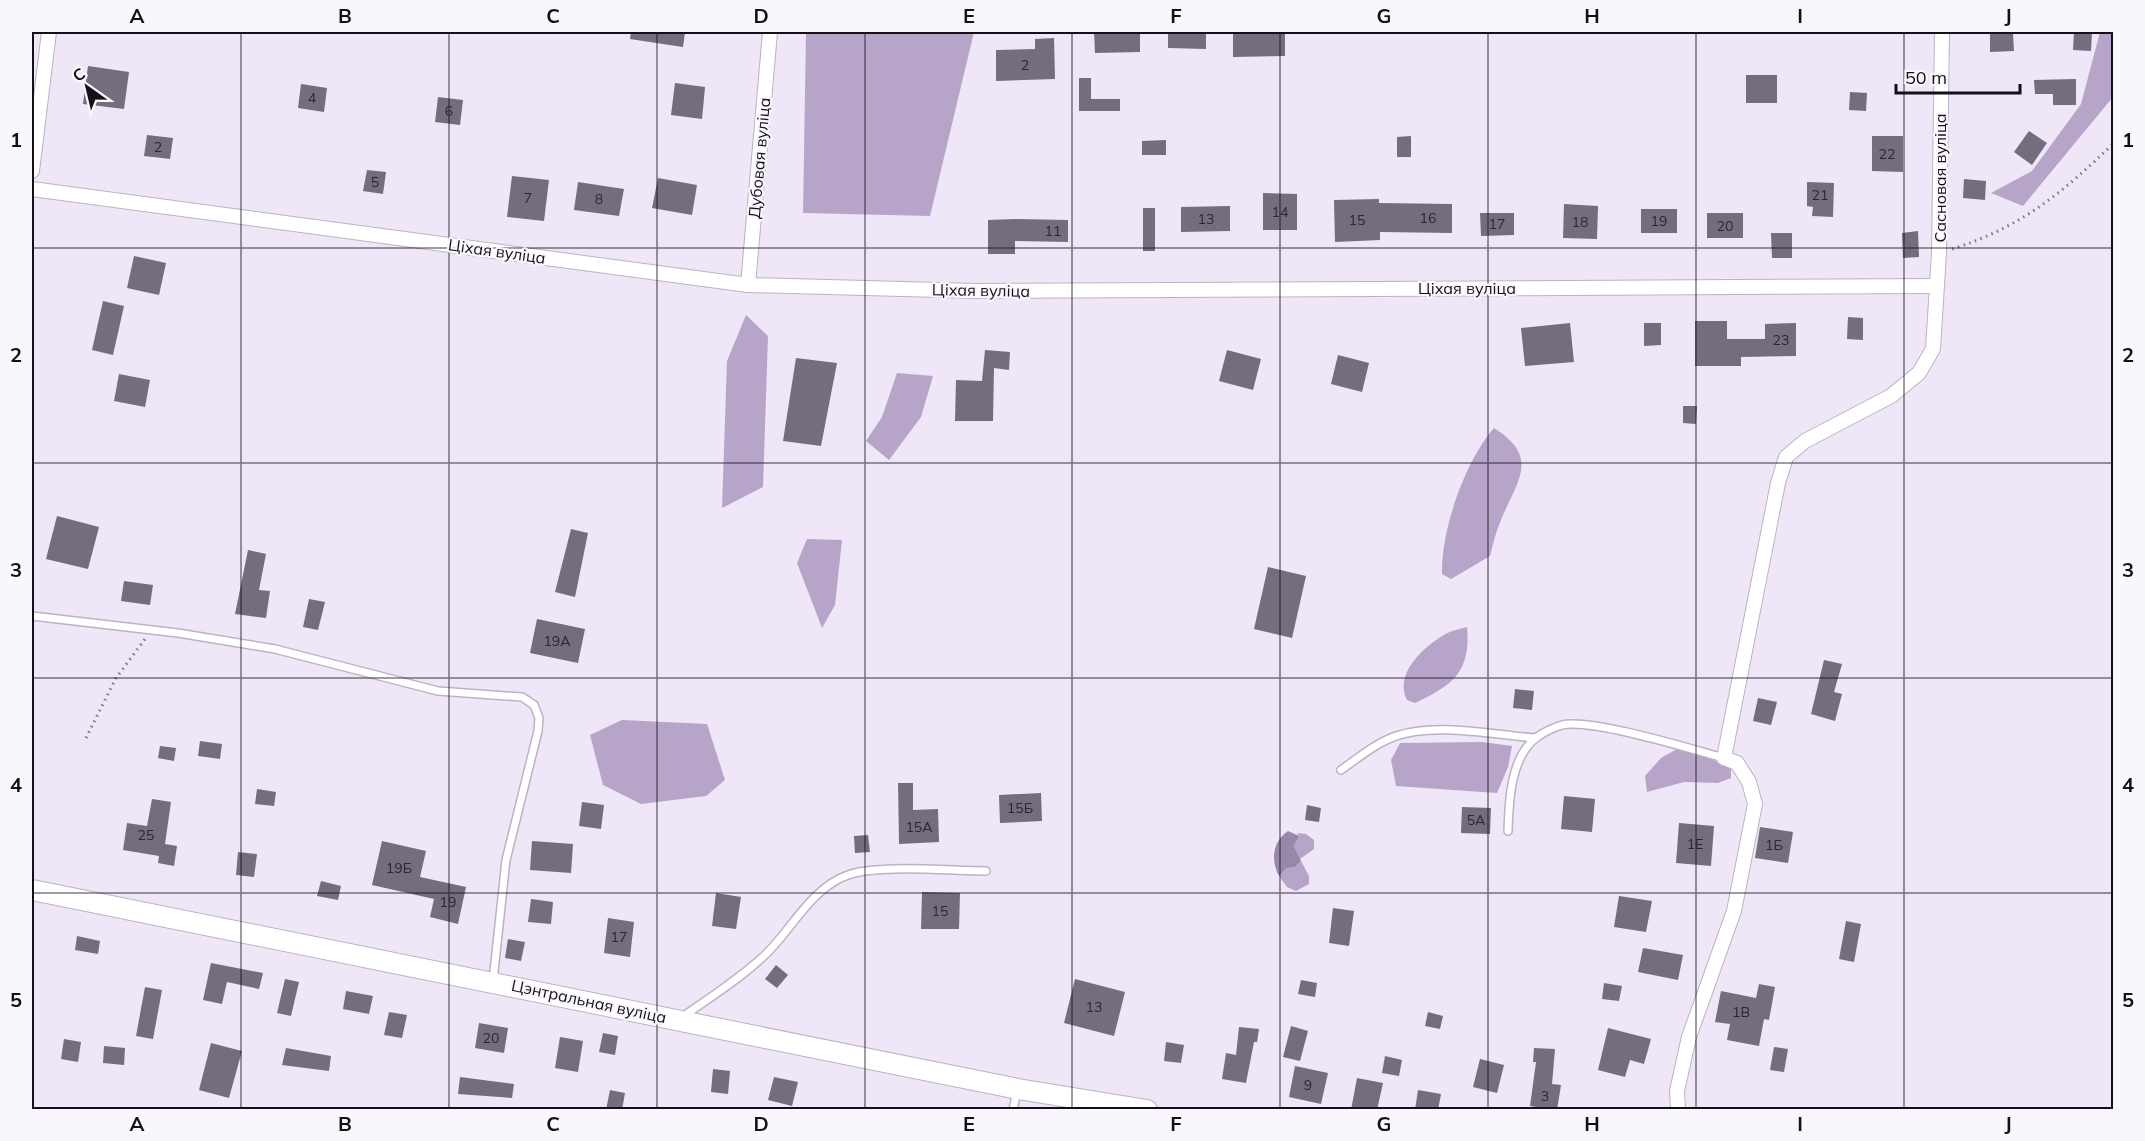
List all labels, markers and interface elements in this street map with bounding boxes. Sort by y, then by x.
text: A [130,3,145,28]
text: B [338,3,352,28]
text: C [546,3,560,28]
text: D [753,3,769,28]
text: E [963,3,975,28]
text: F [1170,3,1182,28]
text: G [1377,3,1391,28]
text: H [1584,3,1600,28]
text: I [1797,3,1803,28]
text: J [2004,3,2012,28]
house number: 2 [1021,56,1029,74]
north arrow [57,57,117,117]
scale bar [1896,57,2020,95]
text: С [68,63,89,86]
text: 50 m [1905,66,1947,89]
house number: 4 [308,89,317,107]
street label: Дубовая вуліца [744,97,774,219]
house number: 6 [445,102,453,120]
street label: Сасновая вуліца [1930,113,1950,243]
text: 1 [10,127,22,152]
text: 1 [2122,127,2134,152]
house number: 2 [154,138,162,156]
house number: 22 [1879,145,1895,163]
house number: 5 [371,173,379,191]
house number: 21 [1812,186,1828,204]
house number: 7 [524,189,532,207]
house number: 8 [595,190,603,208]
house number: 14 [1272,203,1289,221]
house number: 16 [1420,209,1436,227]
house number: 13 [1198,210,1214,228]
house number: 15 [1349,211,1365,229]
house number: 19 [1651,212,1667,230]
house number: 18 [1572,213,1588,231]
house number: 17 [1489,215,1505,233]
house number: 20 [1717,217,1733,235]
house number: 11 [1045,222,1061,240]
street label: Ціхая вуліца [447,234,547,268]
street label: Ціхая вуліца [1418,278,1516,298]
street label: Ціхая вуліца [932,279,1030,301]
house number: 23 [1773,331,1789,349]
text: 2 [10,342,22,367]
text: 2 [2122,342,2134,367]
text: 3 [10,557,22,582]
text: 3 [2122,557,2134,582]
house number: 19А [543,632,571,650]
text: 4 [10,772,22,797]
text: 4 [2122,772,2134,797]
house number: 15Б [1007,799,1033,817]
house number: 5А [1467,811,1486,829]
house number: 15А [905,818,933,836]
house number: 25 [138,826,154,844]
house number: 1Е [1687,835,1703,853]
house number: 1Б [1765,836,1783,854]
house number: 19Б [386,859,412,877]
house number: 19 [440,893,456,911]
house number: 15 [932,902,948,920]
house number: 17 [611,928,627,946]
street label: Цэнтральная вуліца [510,975,668,1027]
text: 5 [10,987,22,1012]
text: 5 [2122,987,2134,1012]
house number: 13 [1086,998,1102,1016]
house number: 1В [1732,1003,1750,1021]
house number: 20 [483,1029,499,1047]
house number: 9 [1304,1076,1312,1094]
house number: 3 [1541,1087,1549,1105]
text: A [130,1111,145,1136]
text: B [338,1111,352,1136]
text: C [546,1111,560,1136]
text: D [753,1111,769,1136]
text: E [963,1111,975,1136]
text: F [1170,1111,1182,1136]
text: G [1377,1111,1391,1136]
text: H [1584,1111,1600,1136]
text: I [1797,1111,1803,1136]
text: J [2004,1111,2012,1136]

